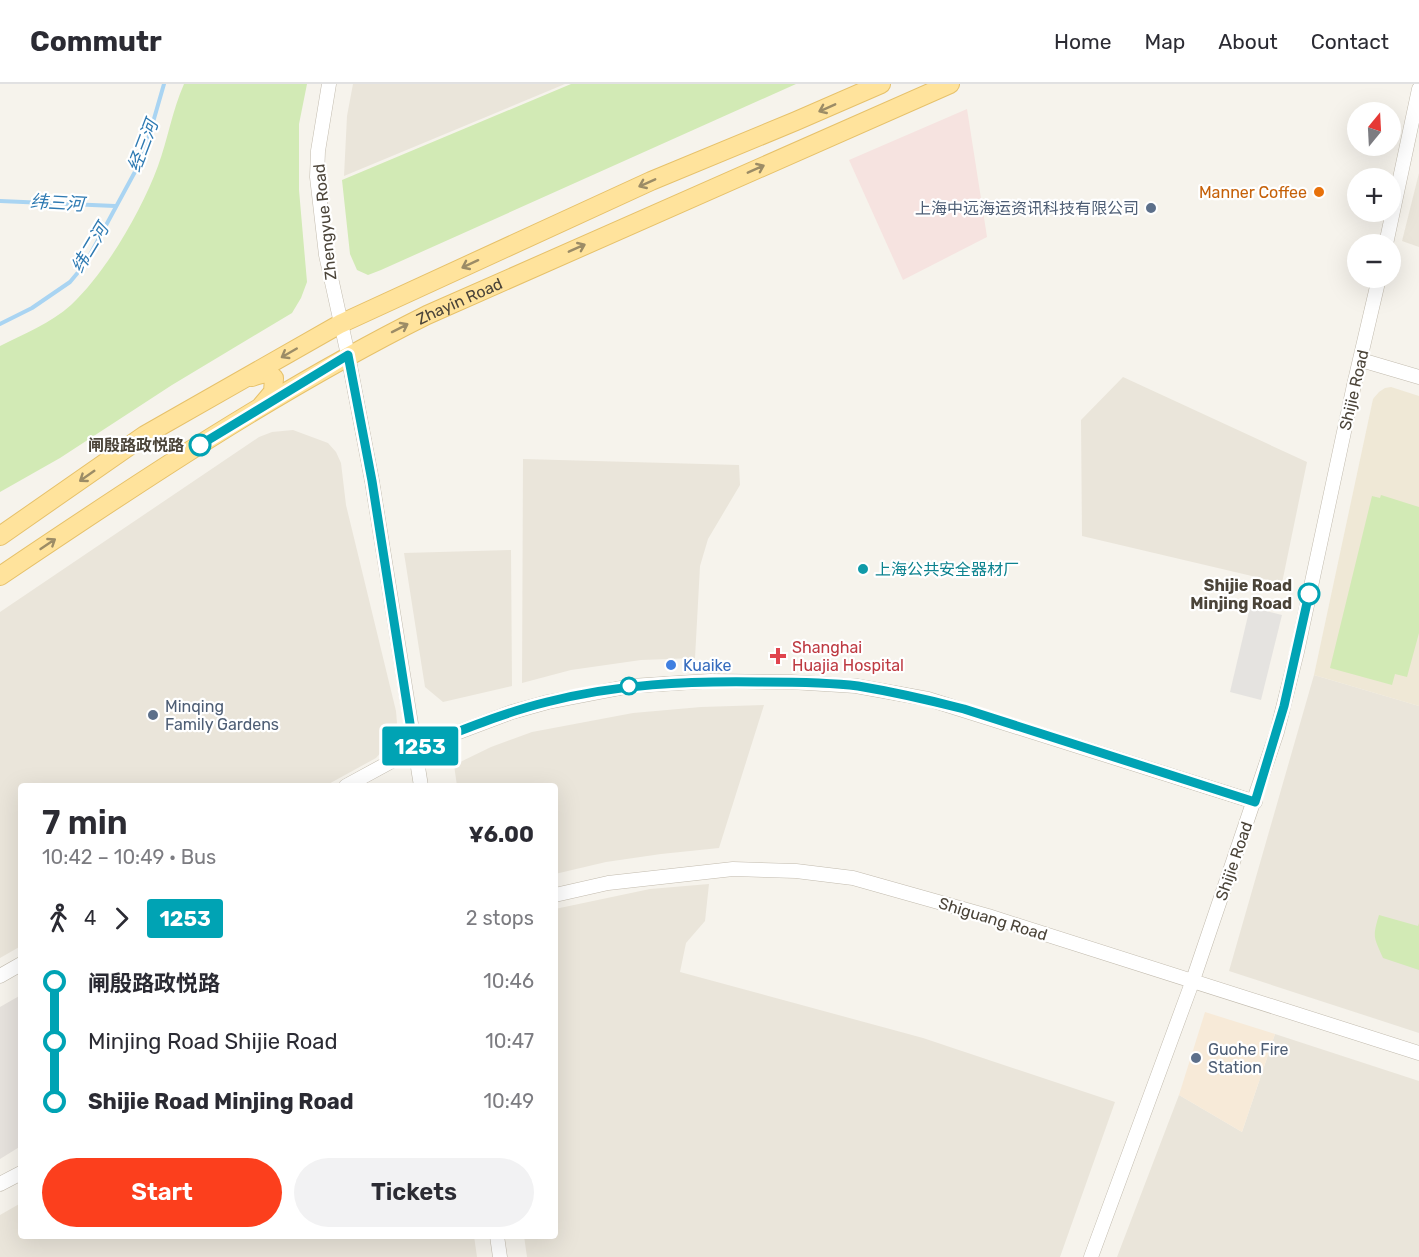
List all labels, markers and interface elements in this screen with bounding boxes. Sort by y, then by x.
text: Commutr [30,25,162,58]
text: Home [1054,29,1111,54]
text: Map [1144,29,1185,54]
text: About [1218,29,1278,54]
text: Contact [1311,29,1389,54]
one-way arrow [819,102,837,114]
north arrow [1347,102,1401,156]
map controls [1347,102,1401,288]
water label: 经三河 [123,114,164,175]
street label: Zhengyue Road [309,163,341,281]
one-way arrow [746,163,765,174]
button: + [1347,168,1401,222]
one-way arrow [639,177,657,189]
place label: Manner Coffee [1199,183,1307,202]
marker: Manner Coffee [1312,185,1326,199]
water label: 纬三河 [29,191,88,216]
place label: 上海中远海运资讯科技有限公司 [915,199,1139,218]
marker: 上海中远海运资讯科技有限公司 [1144,201,1158,215]
water label: 纬二河 [67,217,115,277]
button: − [1347,234,1401,288]
one-way arrow [568,242,586,253]
one-way arrow [461,258,479,270]
street label: Zhayin Road [413,273,505,328]
one-way arrow [390,322,408,333]
one-way arrow [281,347,298,359]
street label: Shijie Road [1335,348,1373,432]
marker: 闸殷路政悦路 [189,434,211,456]
place label: 闸殷路政悦路 [88,436,184,455]
one-way arrow [79,470,96,482]
one-way arrow [40,537,57,550]
place label: 上海公共安全器材厂 [875,560,1019,579]
marker: 上海公共安全器材厂 [856,562,870,576]
place label: Shijie Road Minjing Road [1190,576,1292,613]
marker: Shijie Road Minjing Road [1298,583,1320,605]
place label: Shanghai Huajia Hospital [792,638,904,675]
marker: Shanghai Huajia Hospital [769,647,787,665]
place label: Kuaike [683,656,731,675]
marker: Kuaike [664,658,678,672]
unlabelled marker [620,677,638,695]
place label: Minqing Family Gardens [165,697,279,734]
marker: Minqing Family Gardens [146,708,160,722]
line badge: 1253 [378,726,462,766]
text: 1253 [394,734,446,759]
text: 7 min [42,803,128,842]
street label: Shijie Road [1212,819,1256,903]
text: ¥6.00 [469,821,534,848]
text: 10:42 – 10:49 · Bus [42,845,216,869]
street label: Shiguang Road [936,893,1050,945]
icon: walk [42,902,75,935]
icon: forward [105,902,138,935]
text: 4 [84,906,96,930]
text: 1253 [159,906,211,931]
text: 2 stops [466,906,534,930]
text: 10:46 [483,969,534,993]
text: 闸殷路政悦路 [88,970,220,997]
text: Minjing Road Shijie Road [88,1028,338,1055]
text: 10:47 [485,1029,534,1053]
place label: Guohe Fire Station [1208,1040,1288,1077]
marker: Guohe Fire Station [1189,1051,1203,1065]
text: Shijie Road Minjing Road [88,1088,354,1115]
text: 10:49 [484,1089,534,1113]
button: Start [42,1158,282,1227]
button: Tickets [294,1158,534,1227]

